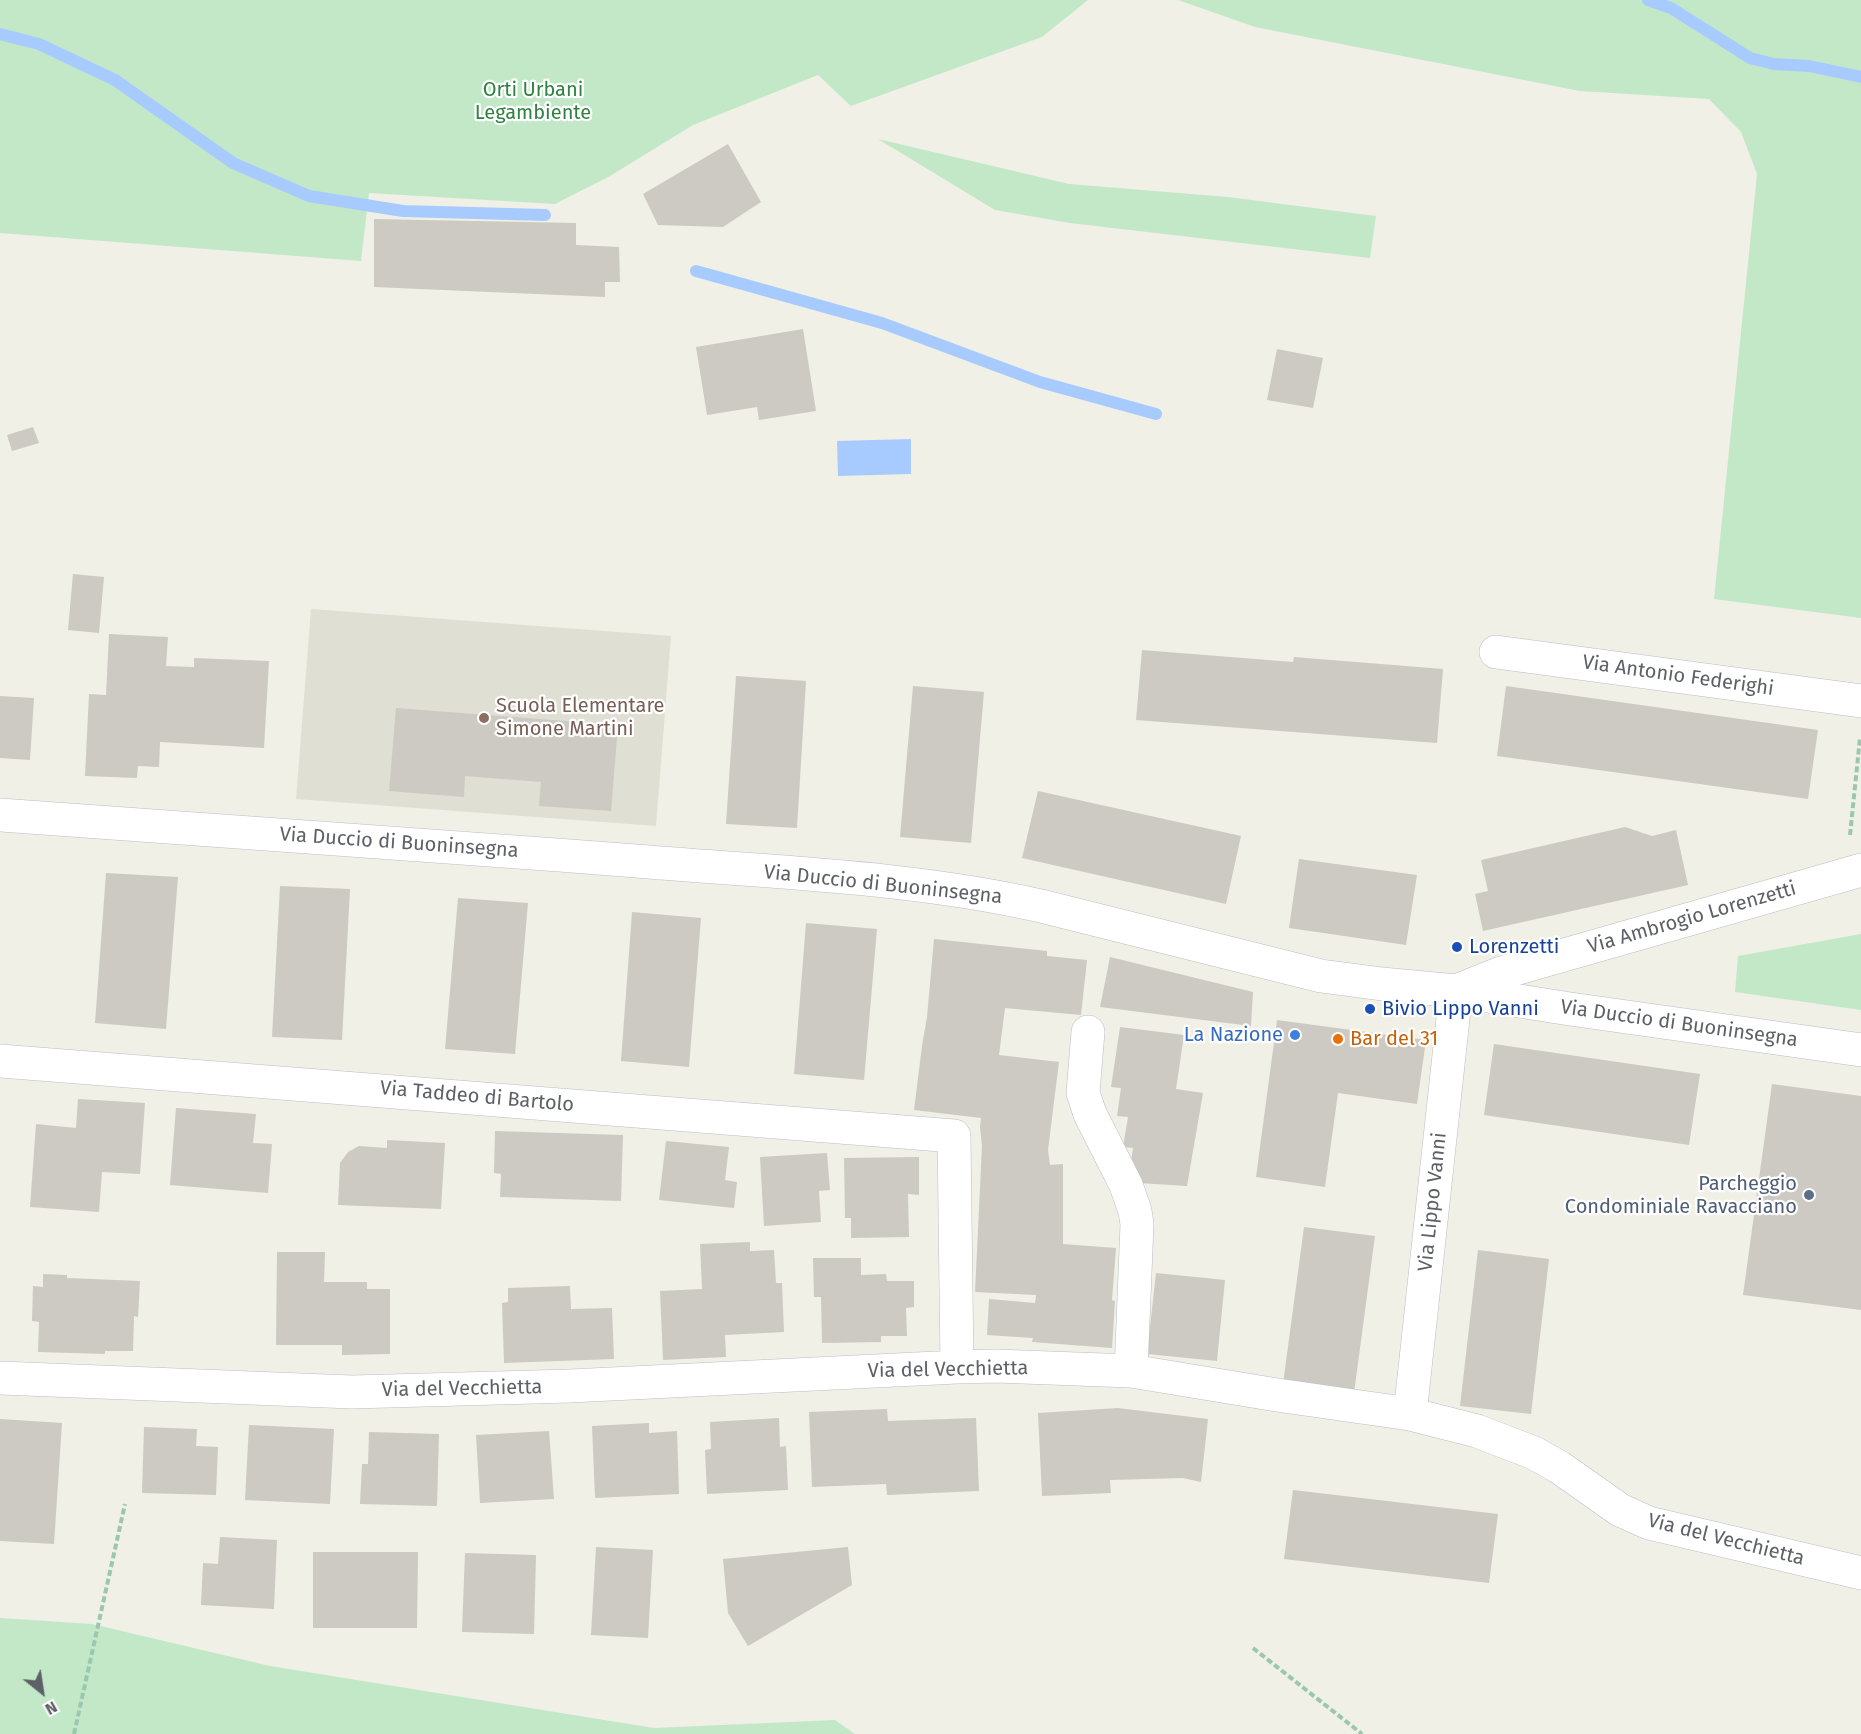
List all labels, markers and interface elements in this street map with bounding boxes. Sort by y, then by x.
park label: Orti Urbani Legambiente [475,78,591,125]
street label: Via Antonio Federighi [1581,651,1775,701]
place label: Scuola Elementare Simone Martini [496,694,664,741]
marker: Scuola Elementare Simone Martini [477,711,491,725]
street label: Via Duccio di Buoninsegna [279,823,519,863]
street label: Via Duccio di Buoninsegna [763,861,1003,909]
street label: Via Ambrogio Lorenzetti [1585,877,1799,959]
place label: Lorenzetti [1469,935,1559,959]
marker: Lorenzetti [1450,940,1464,954]
street label: Via Duccio di Buoninsegna [1559,995,1799,1053]
place label: Bivio Lippo Vanni [1382,997,1539,1021]
marker: Bivio Lippo Vanni [1363,1002,1377,1016]
place label: La Nazione [1184,1023,1283,1047]
place label: Bar del 31 [1350,1027,1438,1051]
marker: La Nazione [1288,1028,1302,1042]
marker: Bar del 31 [1331,1032,1345,1046]
street label: Via Taddeo di Bartolo [379,1077,575,1117]
street label: Via Lippo Vanni [1414,1131,1452,1273]
place label: Parcheggio Condominiale Ravacciano [1565,1172,1797,1219]
marker: Parcheggio Condominiale Ravacciano [1802,1188,1816,1202]
street label: Via del Vecchietta [867,1357,1029,1383]
street label: Via del Vecchietta [381,1376,543,1402]
street label: Via del Vecchietta [1645,1509,1807,1571]
north arrow [12,1662,72,1722]
text: N [42,1697,61,1719]

